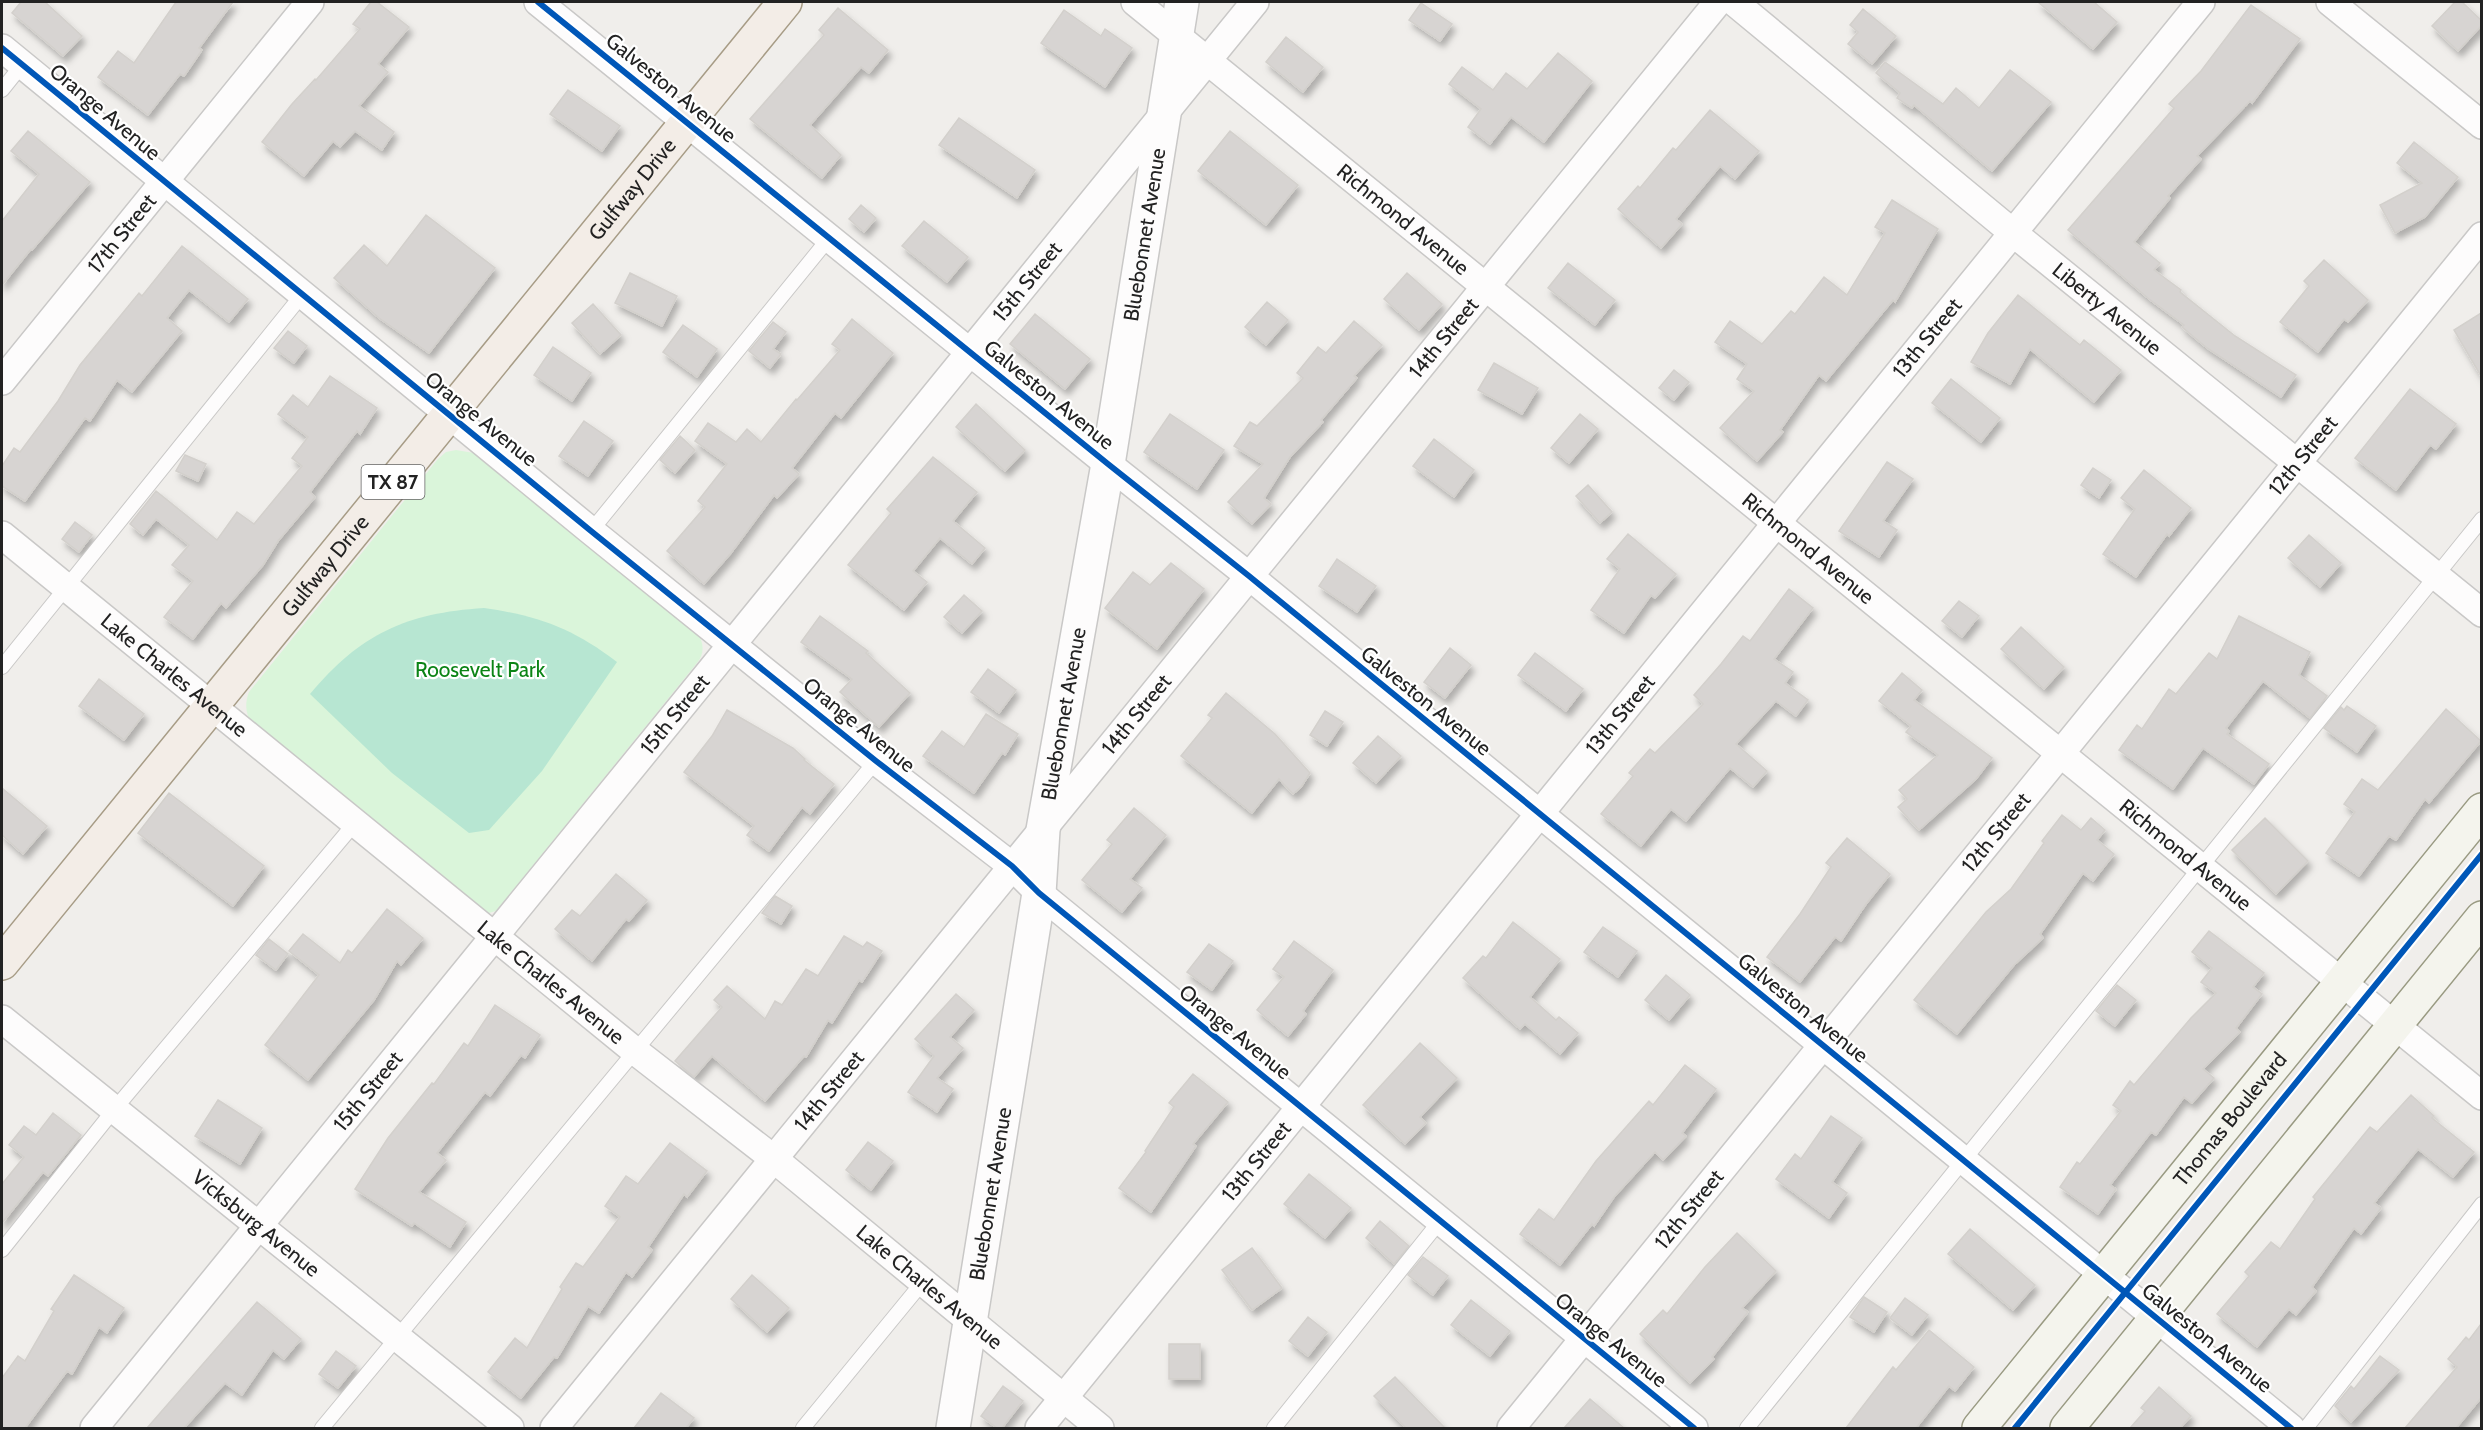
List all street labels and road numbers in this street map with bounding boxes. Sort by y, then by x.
street label: Galveston Avenue [601,27,742,148]
street label: Orange Avenue [45,58,166,165]
street label: Gulfway Drive [583,133,681,245]
street label: Bluebonnet Avenue [1118,146,1170,323]
street label: Richmond Avenue [1332,158,1474,280]
street label: 17th Street [82,189,161,278]
street label: 15th Street [987,237,1067,326]
street label: Liberty Avenue [2048,257,2167,360]
street label: 14th Street [1403,293,1483,383]
street label: 13th Street [1887,293,1967,383]
street label: Galveston Avenue [979,334,1120,455]
street label: Orange Avenue [420,366,543,472]
street label: 12th Street [2263,411,2342,500]
road number: TX 87 [362,465,424,499]
street label: Richmond Avenue [1737,487,1880,609]
street label: Gulfway Drive [276,510,374,622]
street label: Lake Charles Avenue [96,608,253,742]
street label: Bluebonnet Avenue [1036,625,1091,802]
street label: Galveston Avenue [1356,640,1497,761]
street label: 15th Street [635,669,714,759]
street label: 14th Street [1096,669,1176,759]
street label: 13th Street [1580,670,1660,759]
street label: Orange Avenue [798,672,921,778]
street label: 12th Street [1956,787,2035,877]
street label: Richmond Avenue [2115,794,2257,916]
street label: Lake Charles Avenue [473,915,630,1049]
street label: Galveston Avenue [1733,947,1874,1068]
street label: Orange Avenue [1174,979,1297,1085]
street label: 15th Street [328,1046,407,1136]
street label: 14th Street [789,1046,869,1136]
street label: Thomas Boulevard [2168,1047,2292,1191]
street label: Bluebonnet Avenue [964,1105,1016,1282]
street label: 13th Street [1216,1116,1296,1206]
street label: Vicksburg Avenue [187,1164,325,1282]
street label: 12th Street [1649,1164,1728,1254]
street label: Lake Charles Avenue [851,1219,1008,1354]
street label: Galveston Avenue [2137,1277,2278,1398]
street label: Orange Avenue [1550,1287,1673,1393]

